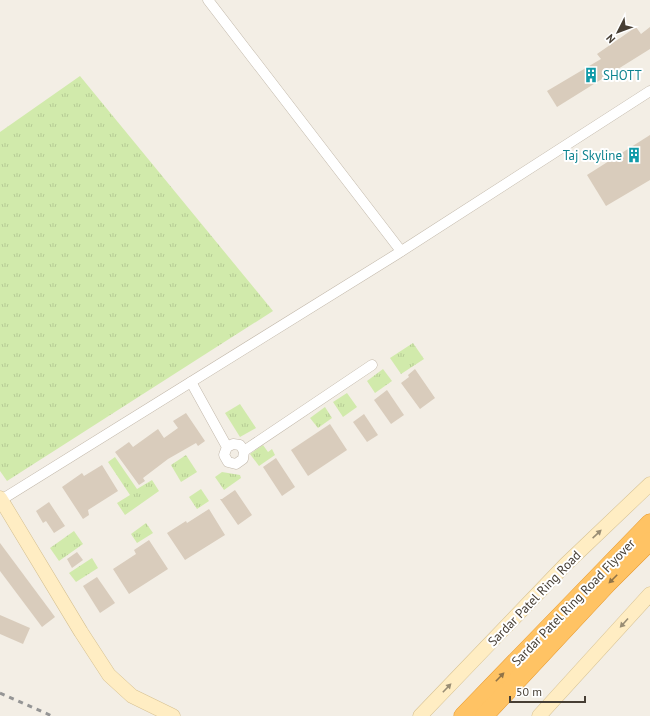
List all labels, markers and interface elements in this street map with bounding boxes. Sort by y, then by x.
north arrow [598,12,638,52]
text: N [603,31,618,46]
building icon: SHOTT [582,66,600,84]
place label: SHOTT [603,67,642,84]
building icon: Taj Skyline [625,146,643,164]
place label: Taj Skyline [563,147,622,164]
one-way arrow [592,530,602,539]
street label: Sardar Patel Ring Road Flyover [508,535,639,670]
street label: Sardar Patel Ring Road [484,547,585,650]
one-way arrow [608,574,617,584]
one-way arrow [619,618,628,628]
one-way arrow [495,672,505,682]
scale bar [510,678,585,704]
one-way arrow [442,683,452,693]
text: 50 m [516,684,542,699]

